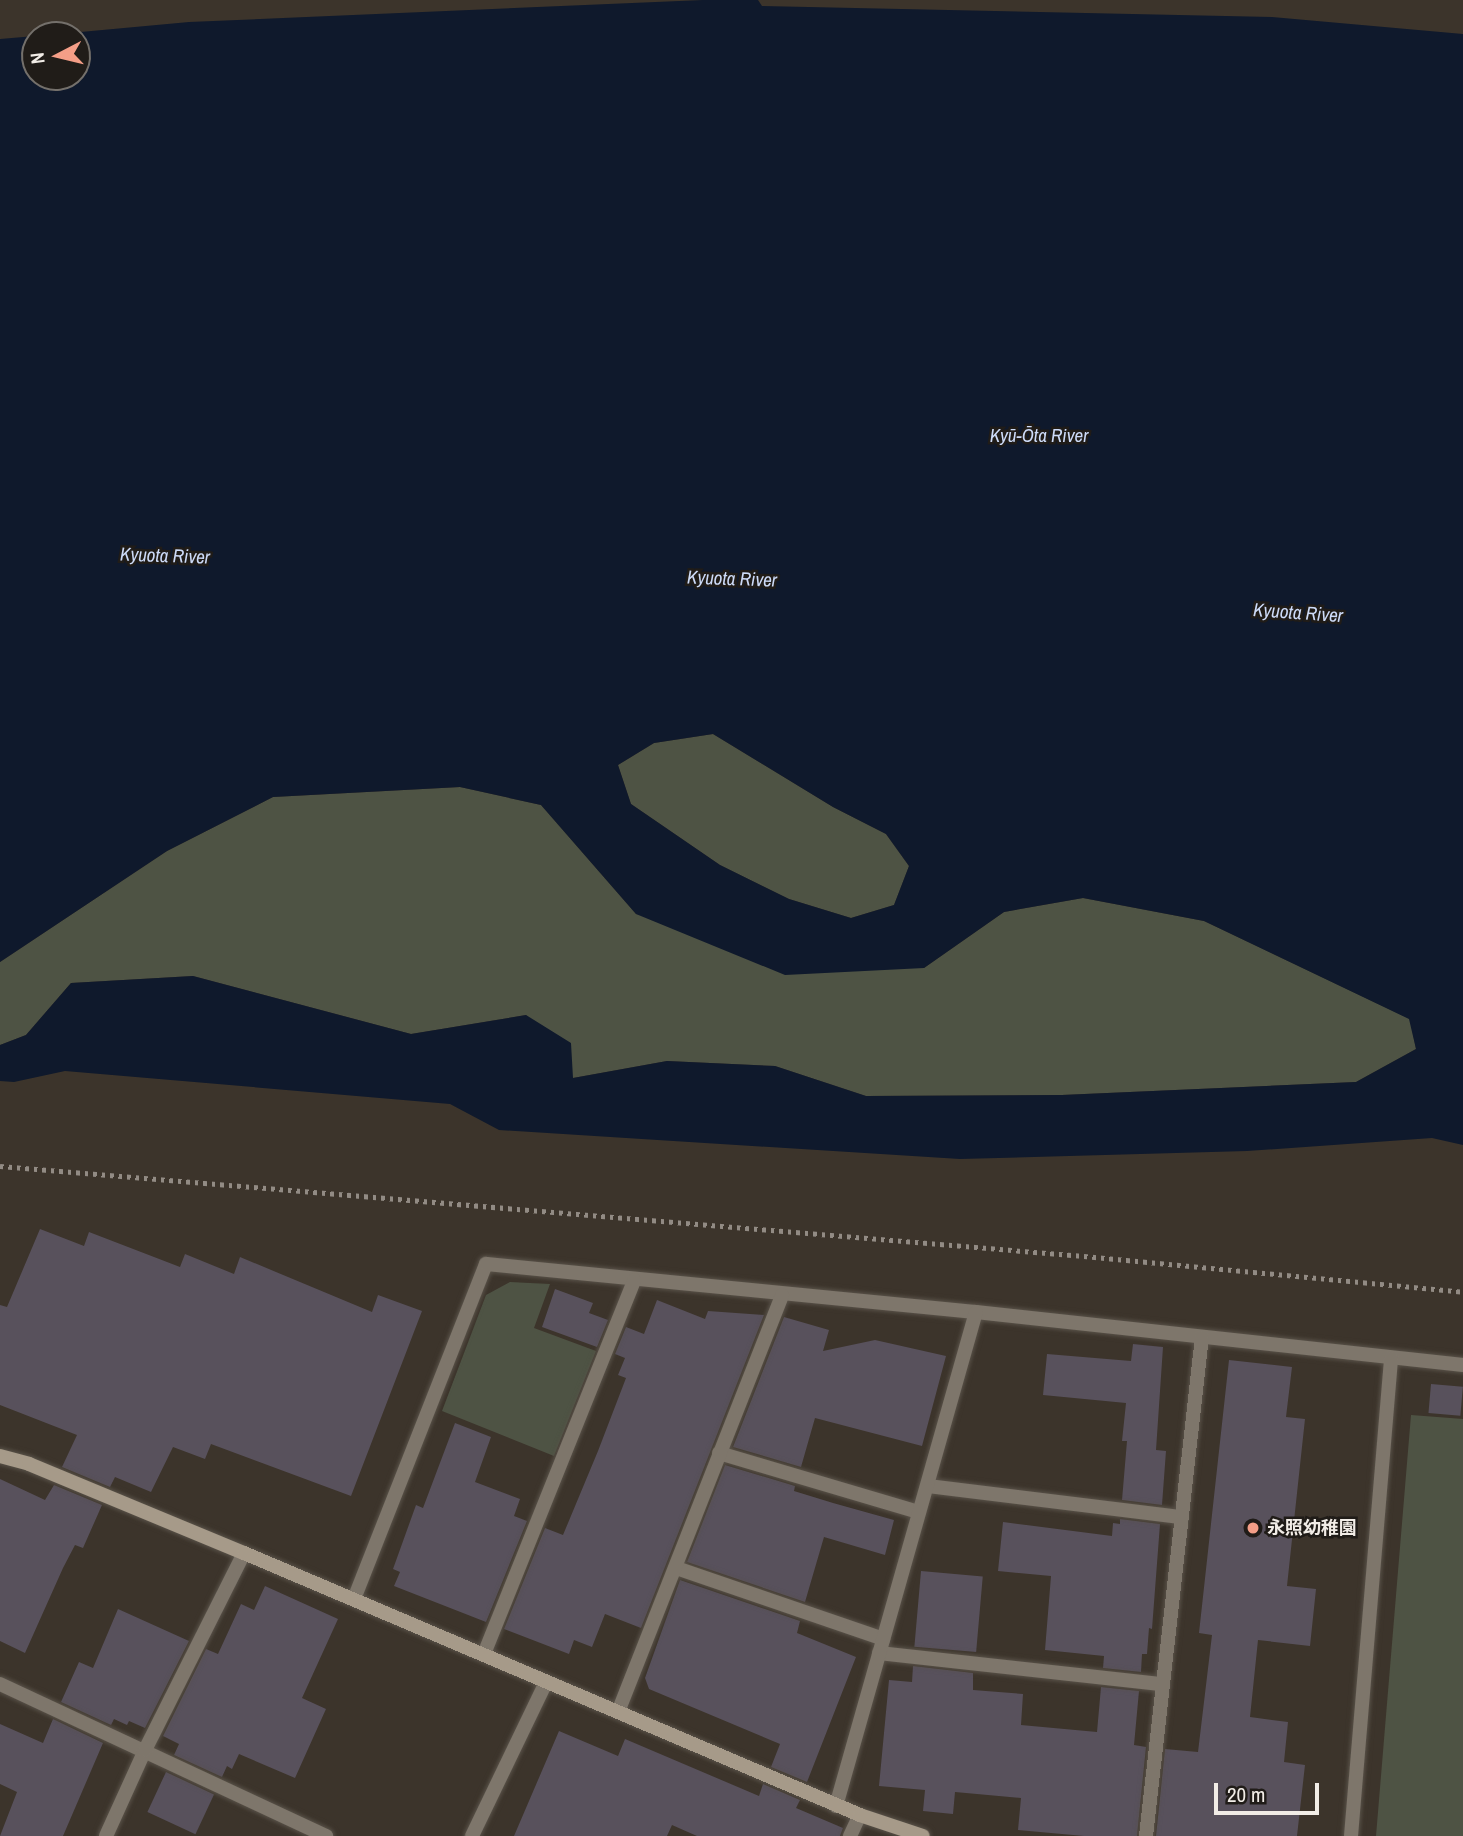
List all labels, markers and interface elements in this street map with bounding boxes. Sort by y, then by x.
north arrow [21,21,91,91]
text: N [24,51,51,65]
water label: Kyū-Ōta River [990,425,1088,447]
water label: Kyuota River [120,543,210,569]
water label: Kyuota River [687,566,777,592]
water label: Kyuota River [1252,598,1344,628]
place label: 永照幼稚園 [1267,1517,1357,1539]
marker: 永照幼稚園 [1245,1520,1261,1536]
scale bar [1218,1770,1323,1814]
text: 20 m [1227,1780,1265,1809]

